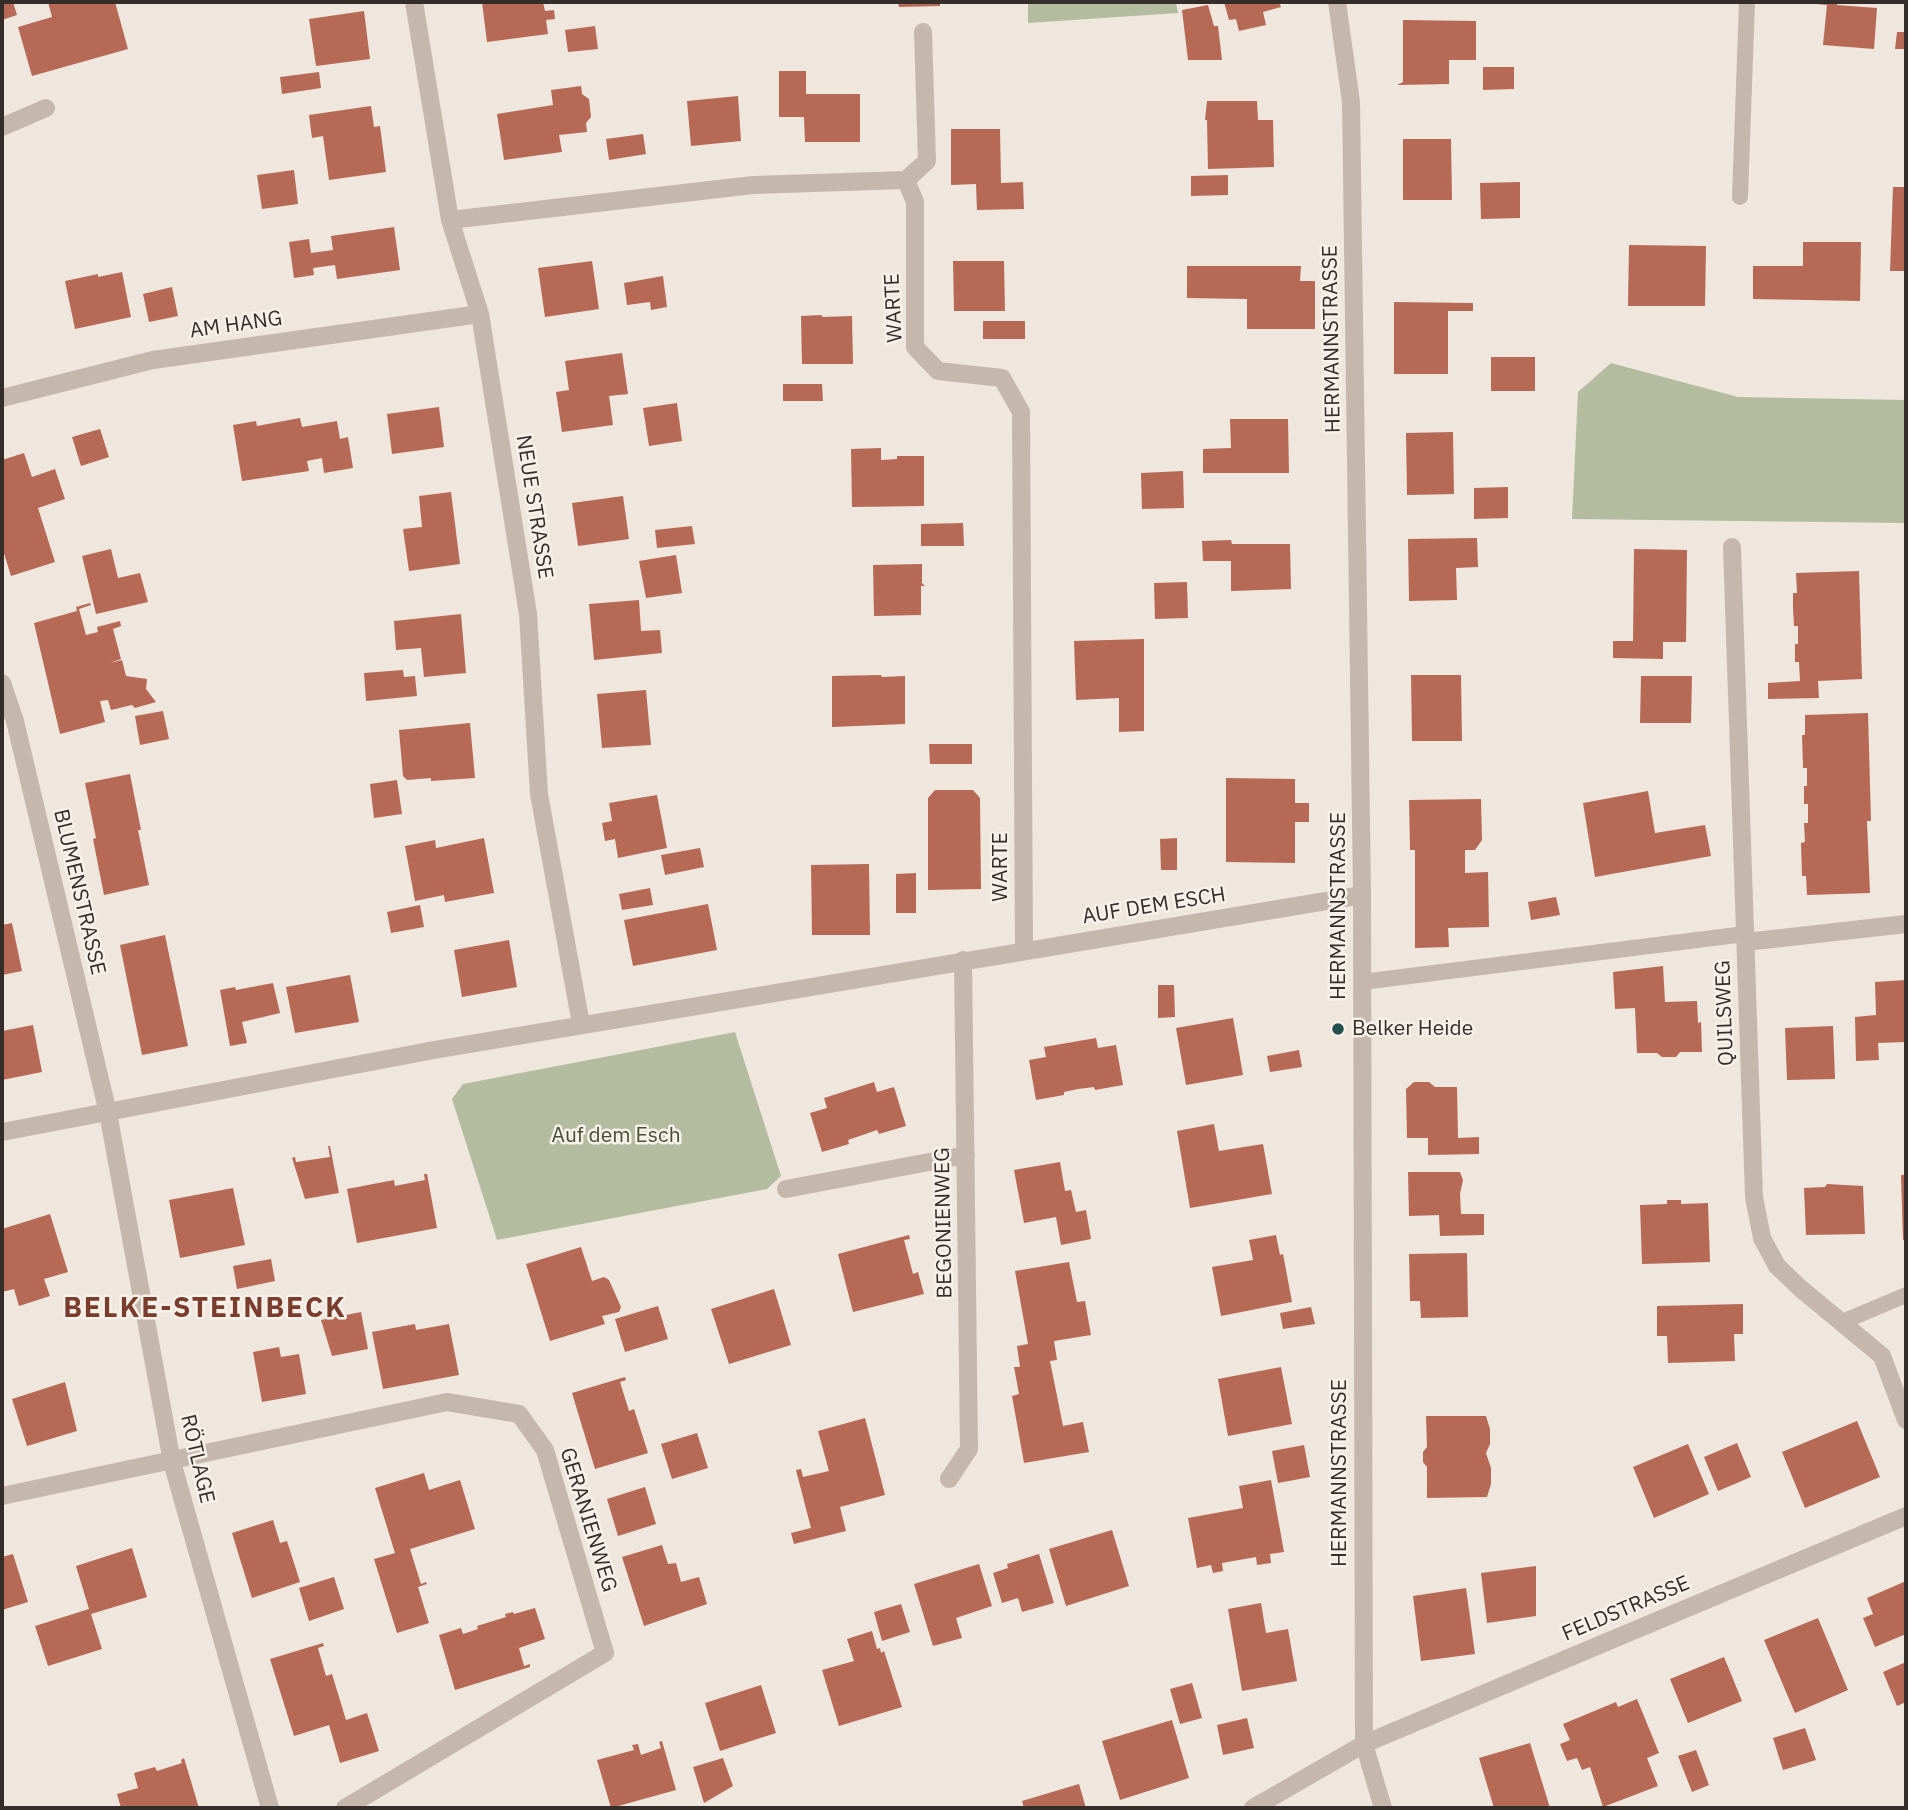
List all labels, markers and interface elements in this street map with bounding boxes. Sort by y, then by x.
street label: HERMANNSTRASSE [1318,245,1346,433]
street label: WARTE [880,273,908,343]
street label: AM HANG [188,306,284,344]
street label: NEUE STRASSE [510,433,558,581]
street label: BLUMENSTRASSE [48,807,110,977]
street label: HERMANNSTRASSE [1326,812,1352,1000]
street label: WARTE [988,832,1014,902]
street label: AUF DEM ESCH [1081,882,1227,930]
street label: QUILSWEG [1711,960,1739,1066]
place label: Belker Heide [1352,1016,1473,1042]
marker: Belker Heide [1330,1021,1346,1037]
park label: Auf dem Esch [551,1123,681,1149]
street label: BEGONIENWEG [930,1147,958,1299]
district label: BELKE-STEINBECK [65,1292,345,1326]
street label: HERMANNSTRASSE [1327,1379,1353,1567]
street label: RÖTLAGE [175,1412,219,1506]
street label: GERANIENWEG [554,1445,622,1595]
street label: FELDSTRASSE [1559,1571,1693,1647]

